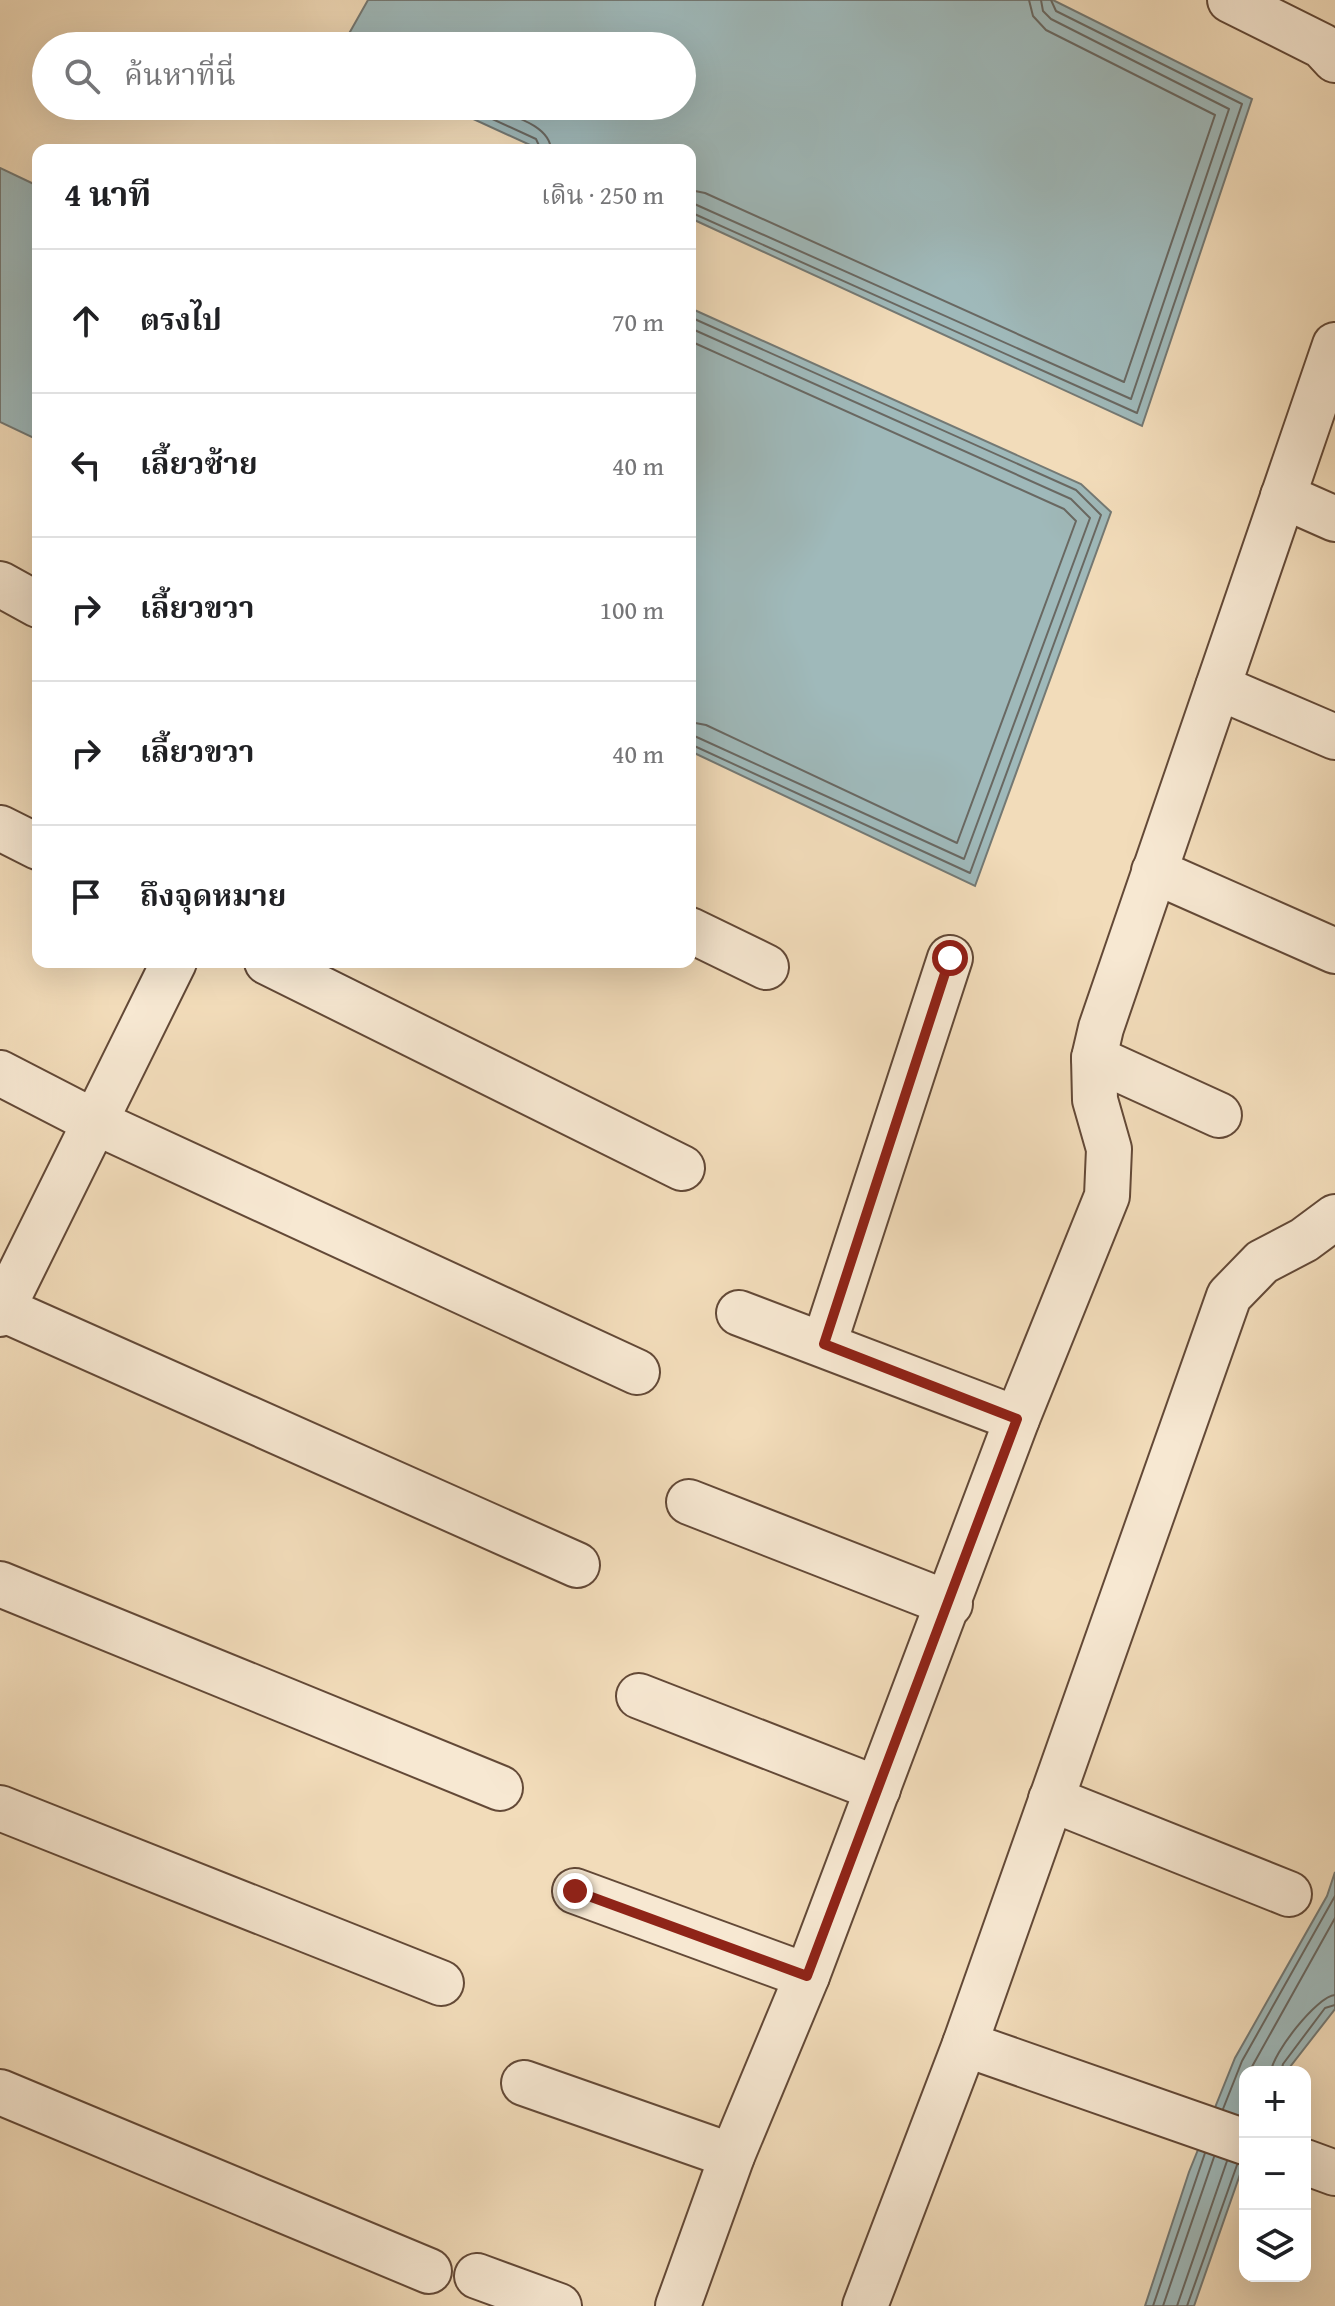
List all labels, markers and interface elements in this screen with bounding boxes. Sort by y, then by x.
search box [32,32,696,120]
text: ค้นหาที่นี่ [124,52,236,96]
icon: search [60,54,104,98]
text: 4 นาที [64,169,151,218]
text: เดิน · 250 m [541,175,664,214]
text: ตรงไป [140,297,222,341]
icon: ahead [64,299,108,343]
text: 70 m [612,302,664,341]
text: เลี้ยวซ้าย [140,441,258,485]
icon: left [64,443,108,487]
text: 40 m [612,446,664,485]
text: เลี้ยวขวา [140,585,254,629]
icon: right [64,587,108,631]
text: 100 m [599,590,664,629]
text: เลี้ยวขวา [140,729,254,773]
icon: right [64,731,108,775]
text: 40 m [612,734,664,773]
text: ถึงจุดหมาย [140,873,286,917]
icon: arrive [64,875,108,919]
route start [932,940,968,976]
route end [557,1873,593,1909]
map controls [1239,2066,1311,2282]
button: + [1239,2066,1311,2138]
button: − [1239,2138,1311,2210]
button: layers [1239,2210,1311,2282]

